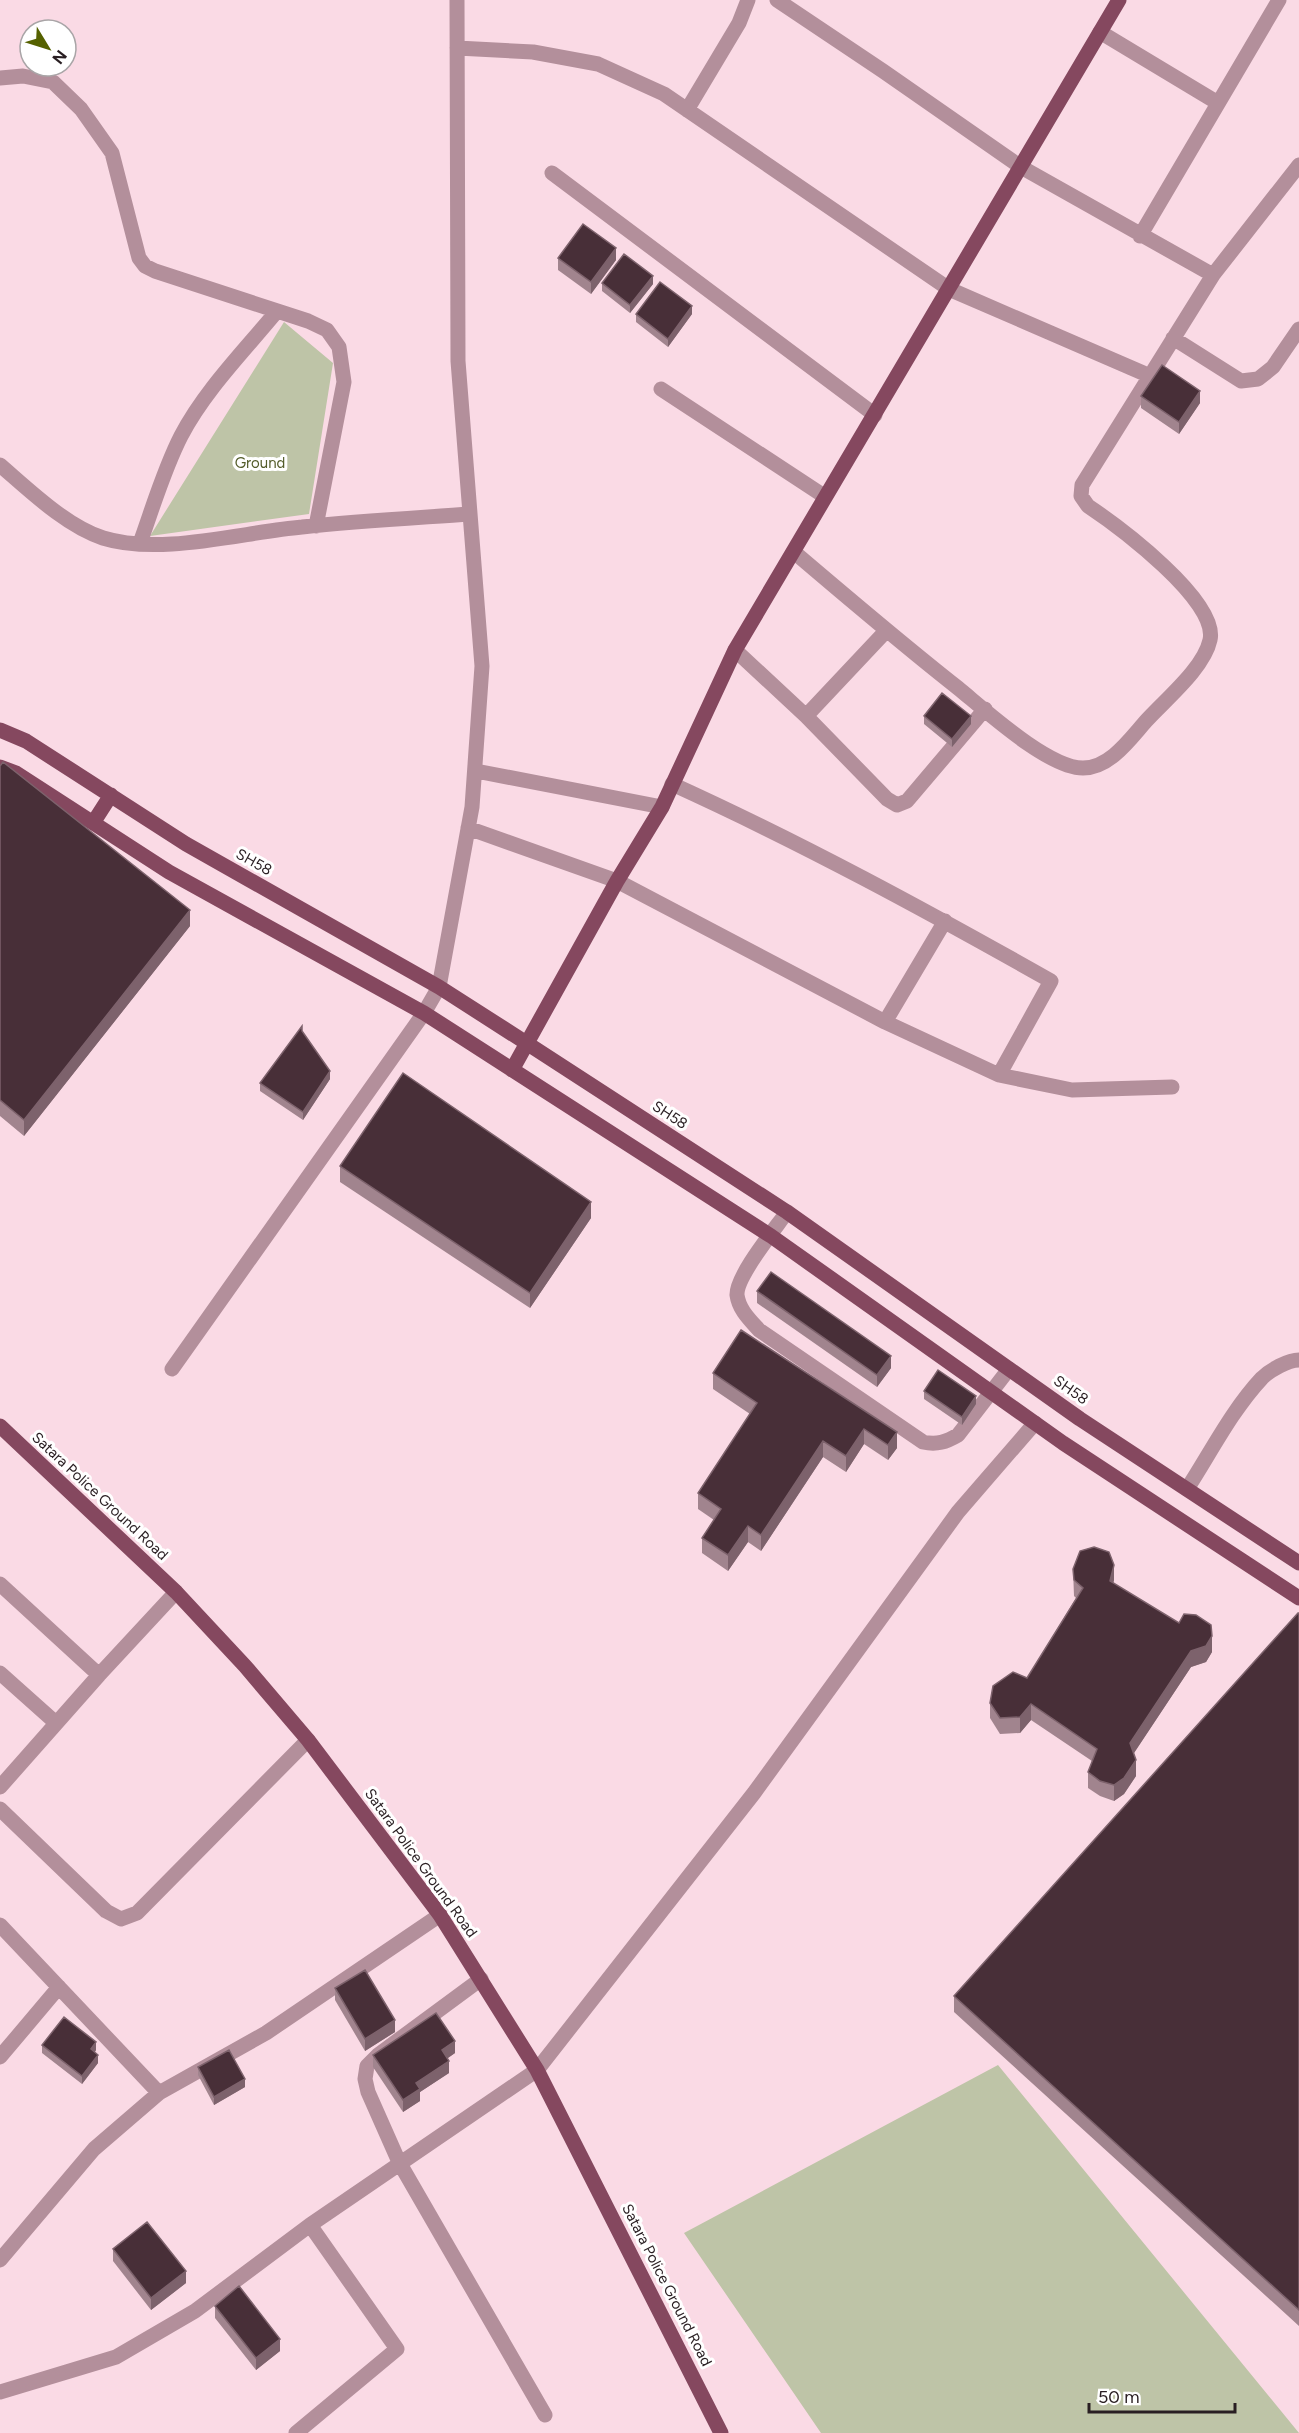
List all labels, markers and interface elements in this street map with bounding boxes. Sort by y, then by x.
north arrow [18,18,78,78]
text: N [48,46,71,68]
park label: Ground [235,454,285,472]
street label: SH58 [233,845,275,879]
street label: SH58 [649,1097,691,1133]
street label: SH58 [1050,1372,1092,1408]
street label: Satara Police Ground Road [28,1428,172,1564]
street label: Satara Police Ground Road [361,1785,481,1941]
street label: Satara Police Ground Road [618,2201,716,2369]
scale bar [1089,2376,1234,2414]
text: 50 m [1098,2386,1140,2408]

